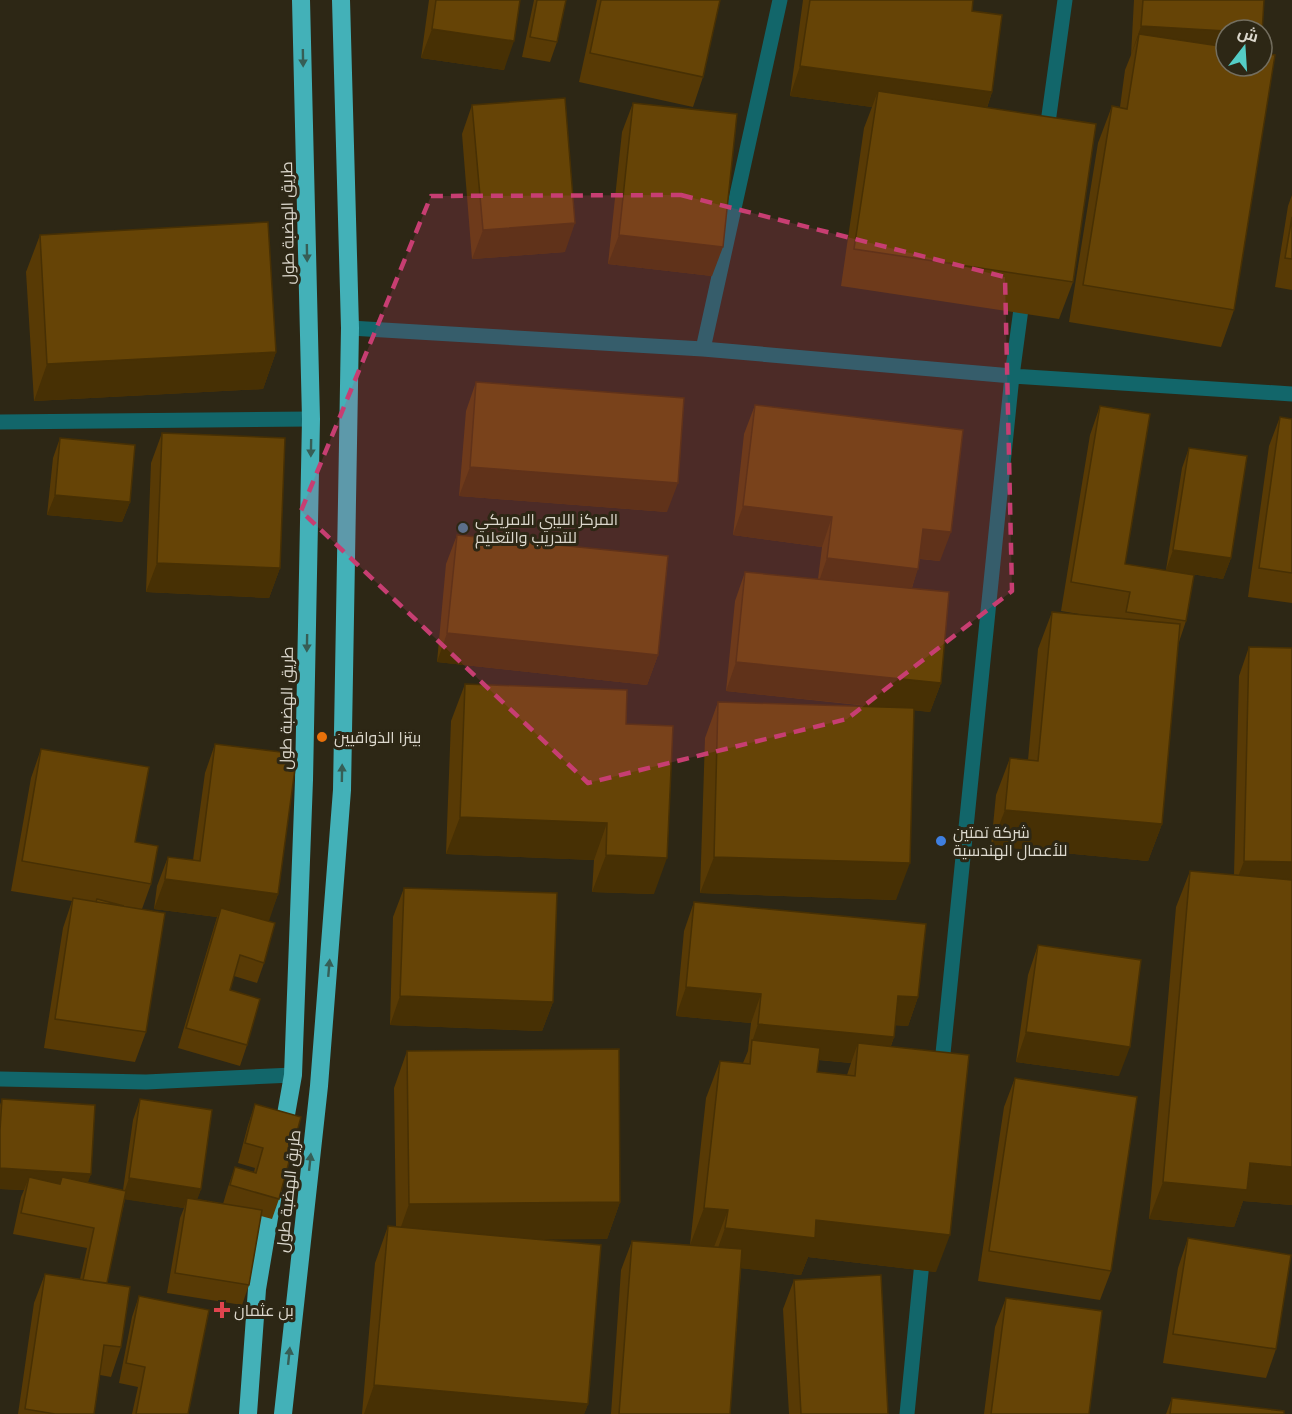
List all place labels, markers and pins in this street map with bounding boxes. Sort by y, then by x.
place label: المركز الليبي الامريكي للتدريب والتعليم [475,511,618,549]
marker: المركز الليبي الامريكي للتدريب والتعليم [456,521,470,535]
place label: بيتزا الذواقيين [334,729,421,748]
marker: بيتزا الذواقيين [315,730,329,744]
place label: شركة تمتين للأعمال الهندسية [953,824,1068,861]
marker: شركة تمتين للأعمال الهندسية [934,834,948,848]
place label: بن عثمان [234,1302,294,1321]
marker: بن عثمان [215,1303,229,1317]

